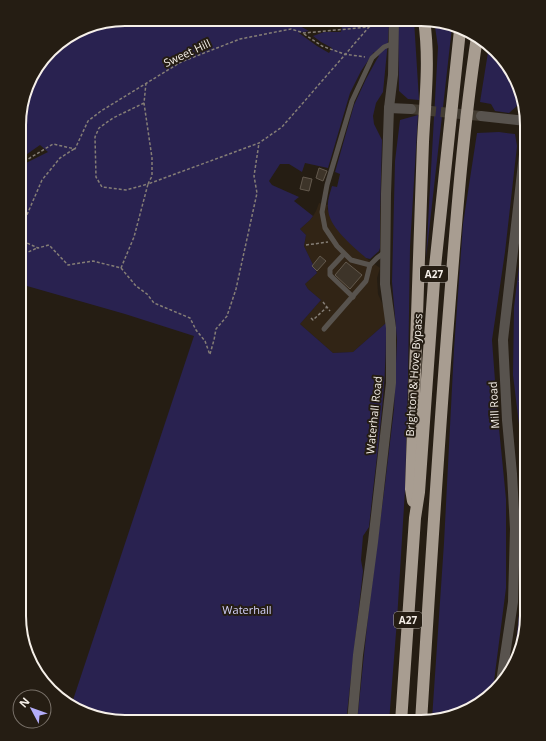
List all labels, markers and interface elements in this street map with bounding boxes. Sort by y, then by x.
street label: Sweet Hill [161,35,213,70]
road number: A27 [420,266,448,282]
street label: Brighton & Hove Bypass [402,313,425,437]
street label: Waterhall Road [362,375,385,455]
street label: Mill Road [485,381,502,429]
park label: Waterhall [222,602,272,617]
road number: A27 [394,612,422,628]
north arrow [12,689,52,729]
text: N [15,694,33,710]

